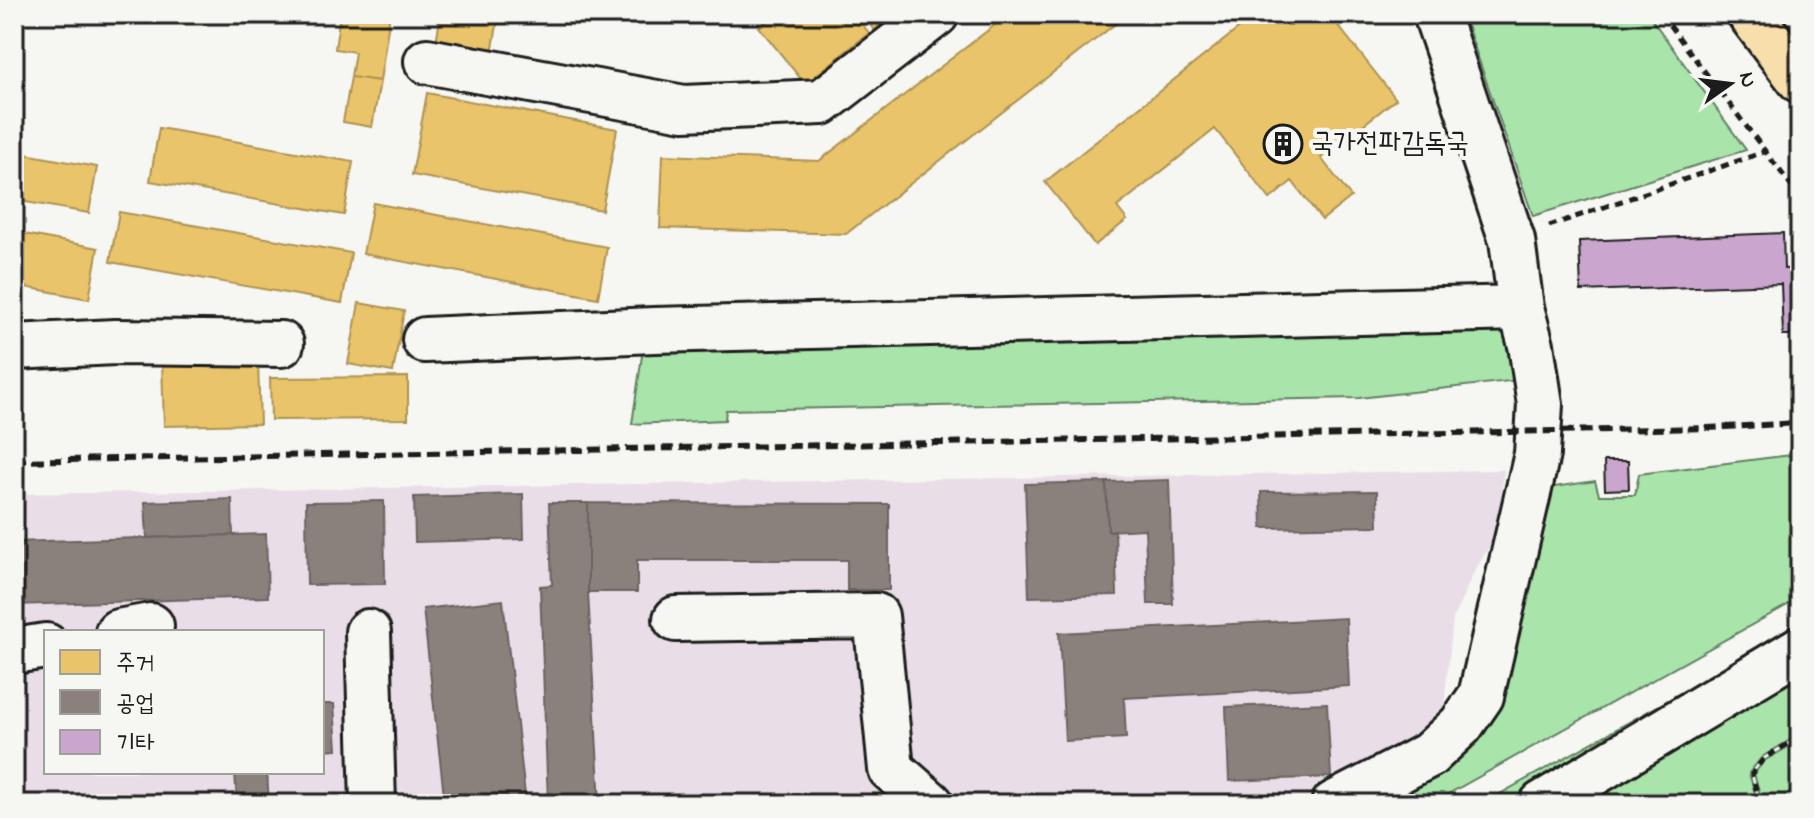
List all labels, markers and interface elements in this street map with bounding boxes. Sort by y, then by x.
north arrow [1690,44,1770,124]
text: N [1729,69,1764,91]
building icon: 국가전파감독국 [1262,123,1304,165]
place label: 국가전파감독국 [1311,124,1469,165]
legend [44,630,324,774]
text: 주거 [116,647,155,682]
text: 공업 [116,687,155,722]
text: 기타 [116,727,155,762]

